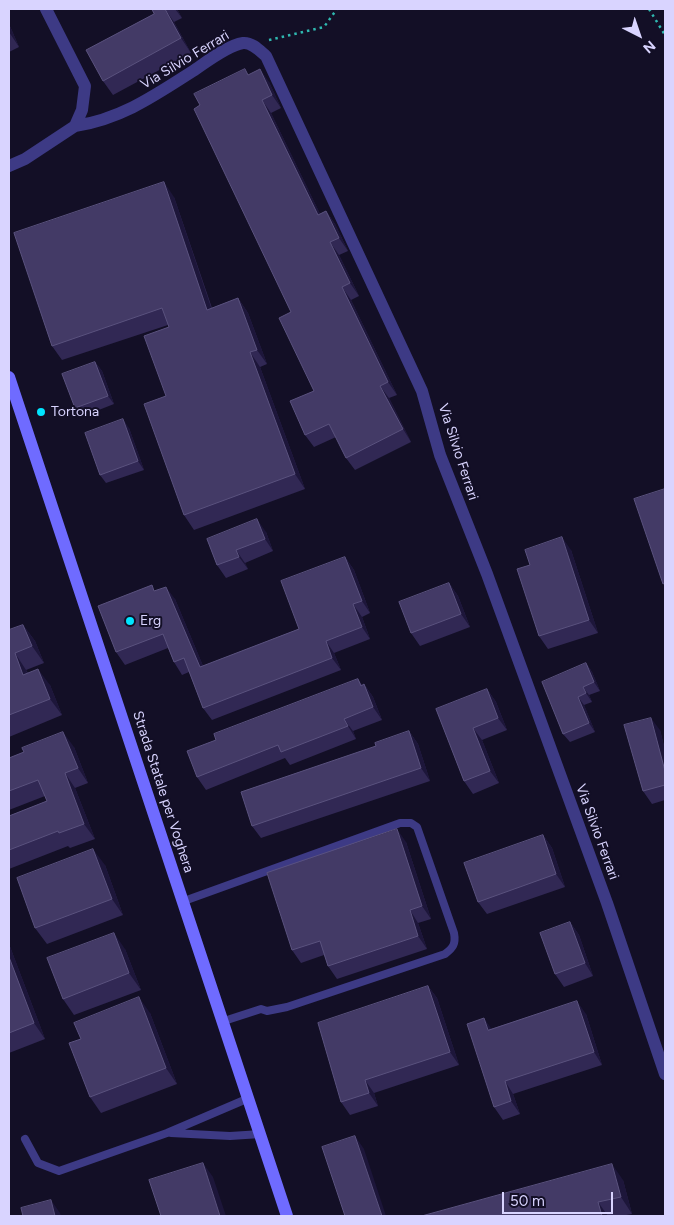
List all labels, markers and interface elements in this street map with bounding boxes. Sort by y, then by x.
north arrow [614,10,664,60]
street label: Via Silvio Ferrari [138,27,232,93]
text: N [640,37,659,57]
street label: Via Silvio Ferrari [435,402,481,502]
place label: Tortona [51,404,99,420]
marker: Tortona [35,406,47,418]
place label: Erg [140,613,161,629]
marker: Erg [124,615,136,627]
street label: Strada Statale per Voghera [129,709,197,875]
street label: Via Silvio Ferrari [572,782,622,882]
scale bar [504,1182,615,1214]
text: 50 m [510,1192,545,1210]

